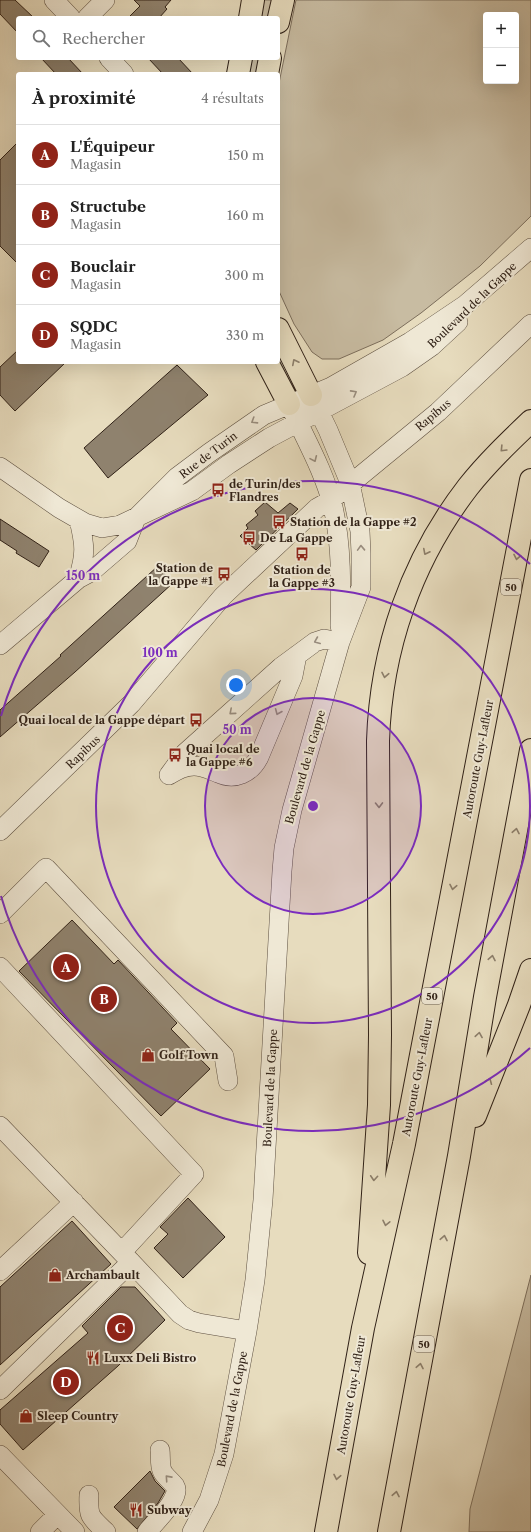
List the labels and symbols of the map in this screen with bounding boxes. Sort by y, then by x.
street label: Boulevard de la Gappe [425,259,519,351]
one-way arrow [292,359,299,366]
one-way arrow [350,390,357,398]
street label: Rapibus [412,396,454,434]
one-way arrow [251,416,258,424]
street label: Rue de Turin [176,429,240,481]
one-way arrow [500,444,508,452]
one-way arrow [310,455,318,462]
place label: de Turin/des Flandres [229,477,301,504]
bus stop icon: de Turin/des Flandres [210,482,226,498]
bus stop icon: Station de la Gappe #2 [271,514,287,530]
place label: Station de la Gappe #2 [290,515,417,529]
bus stop icon: De La Gappe [241,530,257,546]
place label: De La Gappe [260,531,333,545]
one-way arrow [357,545,365,551]
bus stop icon: Station de la Gappe #3 [294,546,310,562]
one-way arrow [423,548,430,555]
one-way arrow [513,554,521,560]
place label: Station de la Gappe #1 [148,561,213,588]
place label: Station de la Gappe #3 [269,563,335,590]
bus stop icon: Station de la Gappe #1 [216,566,232,582]
text: 150 m [66,568,100,583]
road number: 50 [501,579,521,595]
one-way arrow [313,637,320,645]
text: 100 m [142,645,178,660]
one-way arrow [381,672,389,678]
your location [226,675,246,695]
street label: Autoroute Guy-Lafleur [459,698,496,820]
one-way arrow [229,708,236,715]
one-way arrow [275,708,283,715]
street label: Boulevard de la Gappe [282,708,328,826]
bus stop icon: Quai local de la Gappe départ [188,712,204,728]
place label: Quai local de la Gappe départ [19,713,186,727]
text: 50 m [222,722,252,737]
street label: Rapibus [63,732,103,772]
place label: Quai local de la Gappe #6 [186,742,260,769]
bus stop icon: Quai local de la Gappe #6 [167,747,183,763]
centre of rings [306,799,320,813]
one-way arrow [375,802,383,808]
one-way arrow [511,828,520,834]
one-way arrow [450,884,458,890]
pin: A [53,952,79,982]
one-way arrow [488,955,496,962]
pin: B [91,984,117,1014]
road number: 50 [422,988,442,1004]
street label: Autoroute Guy-Lafleur [398,1016,435,1138]
street label: Boulevard de la Gappe [260,1029,280,1147]
one-way arrow [474,1032,483,1038]
shop icon: Golf Town [140,1047,156,1063]
place label: Golf Town [159,1048,219,1062]
one-way arrow [484,1078,492,1085]
one-way arrow [369,1175,378,1181]
one-way arrow [383,1220,391,1226]
one-way arrow [439,1235,448,1241]
shop icon: Archambault [47,1267,63,1283]
place label: Archambault [65,1268,140,1282]
pin: C [107,1313,133,1343]
street label: Autoroute Guy-Lafleur [333,1334,368,1456]
road number: 50 [414,1336,434,1352]
restaurant icon: Luxx Deli Bistro [85,1350,101,1366]
street label: Boulevard de la Gappe [214,1350,250,1468]
place label: Luxx Deli Bistro [104,1351,196,1365]
one-way arrow [415,1363,424,1369]
pin: D [53,1367,79,1397]
shop icon: Sleep Country [18,1408,34,1424]
place label: Sleep Country [37,1409,119,1423]
one-way arrow [333,1474,341,1480]
one-way arrow [165,1475,172,1483]
one-way arrow [391,1491,400,1497]
restaurant icon: Subway [128,1502,144,1518]
place label: Subway [147,1503,192,1517]

